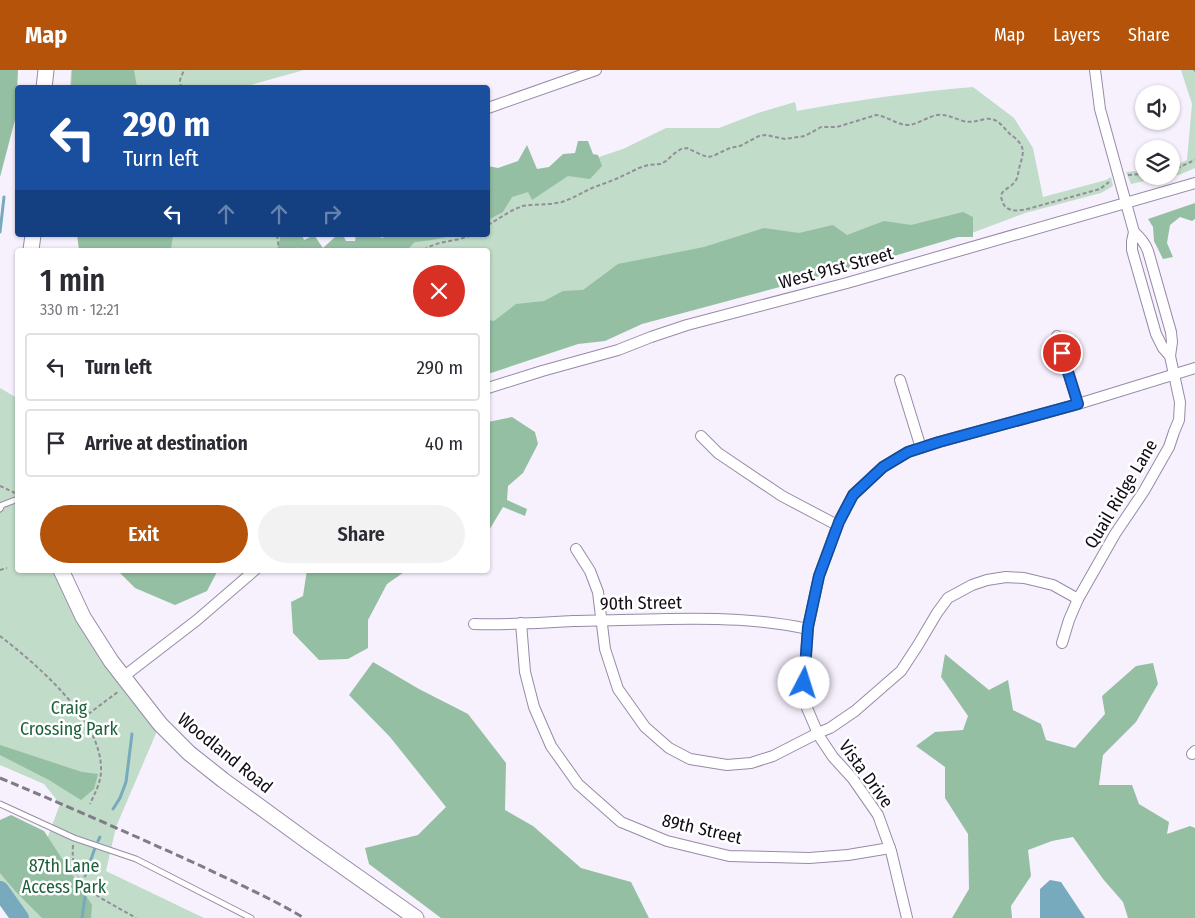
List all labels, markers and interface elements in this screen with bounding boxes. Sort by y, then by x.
text: Map [25,21,67,49]
text: Map [994,24,1025,46]
text: Layers [1053,24,1100,46]
text: Share [1128,24,1170,46]
map controls [1135,85,1180,185]
button: sound [1135,85,1180,130]
text: 290 m [123,103,210,145]
icon: left [40,105,105,170]
button: layers [1135,140,1180,185]
text: Turn left [123,145,199,172]
icon: left [159,200,187,228]
icon: ahead [212,200,240,228]
icon: ahead [265,200,293,228]
icon: right [318,200,346,228]
street label: West 91st Street [776,242,896,294]
text: 1 min [40,263,105,299]
button: close [413,265,465,317]
text: 330 m · 12:21 [40,300,119,319]
pin [1041,332,1083,374]
icon: arrive [1048,339,1076,367]
icon: left [42,353,70,381]
text: Turn left [85,356,152,379]
text: 290 m [417,356,463,379]
icon: arrive [42,429,70,457]
text: Arrive at destination [85,432,248,455]
text: 40 m [425,432,463,455]
street label: Quail Ridge Lane [1080,435,1162,553]
button: Exit [40,505,248,563]
button: Share [258,505,465,563]
street label: 90th Street [600,591,682,615]
position arrow [777,656,829,708]
park label: Craig Crossing Park [20,697,119,740]
street label: Woodland Road [173,708,277,798]
street label: Vista Drive [834,736,898,812]
street label: 89th Street [660,809,744,849]
park label: 87th Lane Access Park [22,855,107,898]

